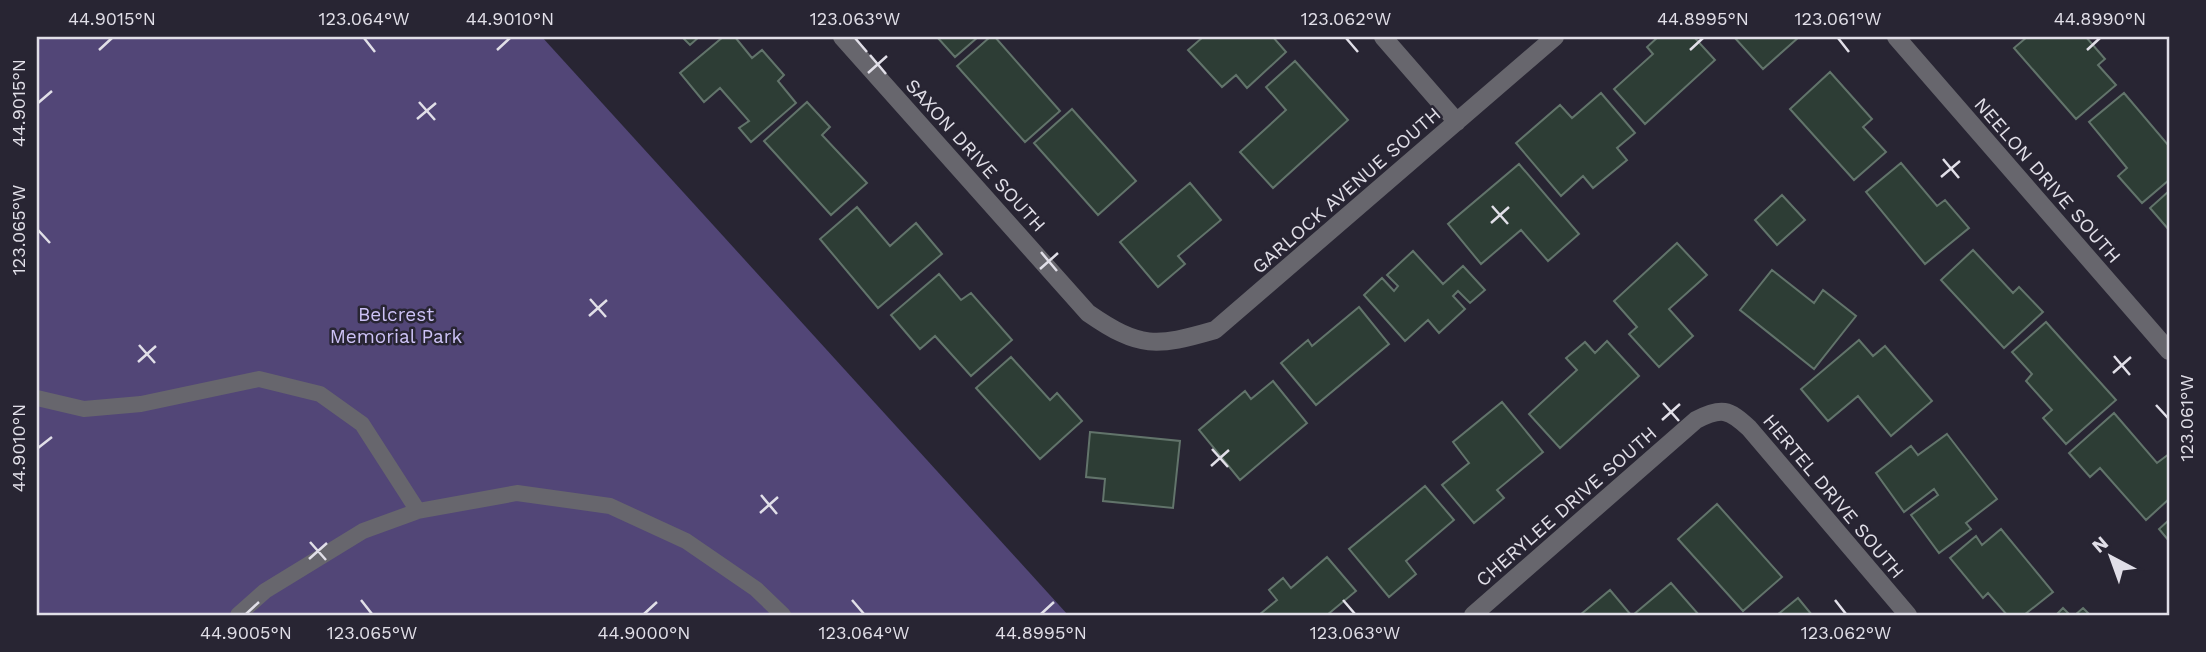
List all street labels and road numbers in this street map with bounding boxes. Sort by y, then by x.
street label: SAXON DRIVE SOUTH [901,74,1050,237]
street label: NEELON DRIVE SOUTH [1969,93,2126,268]
street label: GARLOCK AVENUE SOUTH [1247,102,1445,278]
street label: HERTEL DRIVE SOUTH [1758,409,1909,583]
street label: CHERYLEE DRIVE SOUTH [1471,422,1661,591]

